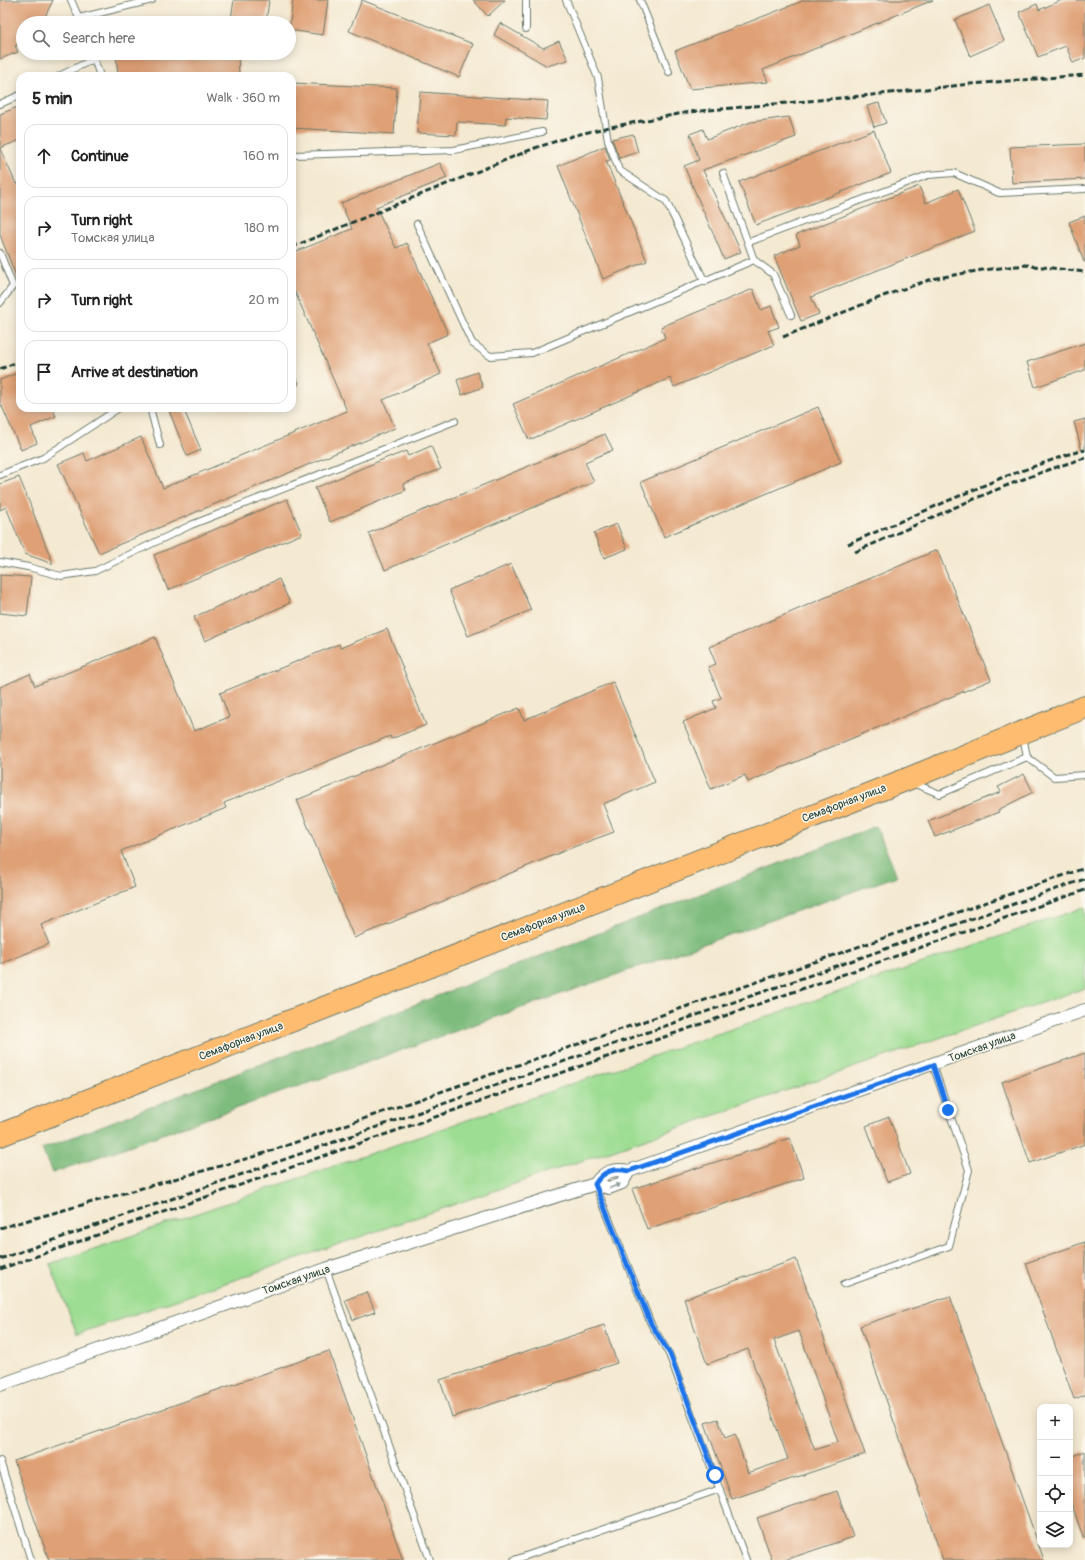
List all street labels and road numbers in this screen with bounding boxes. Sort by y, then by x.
street label: Семафорная улица [800,781,888,825]
street label: Семафорная улица [499,900,587,944]
street label: Семафорная улица [197,1019,285,1063]
street label: Томская улица [947,1029,1017,1065]
street label: Томская улица [261,1262,331,1298]

